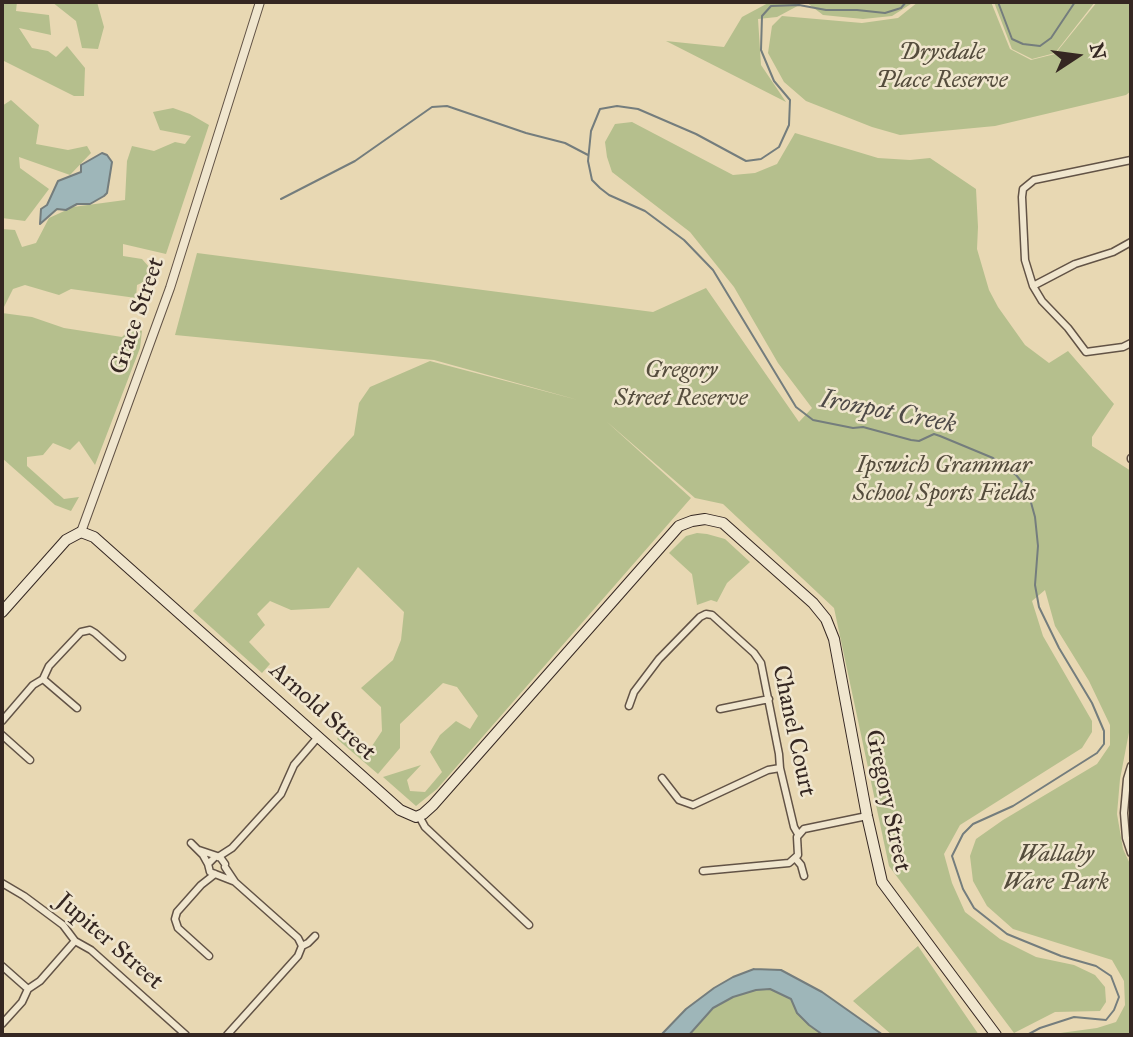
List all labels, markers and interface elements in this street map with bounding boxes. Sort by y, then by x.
north arrow [1042,21,1112,91]
park label: Drysdale Place Reserve [876,39,1008,95]
text: N [1085,41,1111,62]
street label: Grace Street [105,254,171,378]
park label: Gregory Street Reserve [614,357,748,413]
water label: Ironpot Creek [817,385,959,441]
park label: Ipswich Grammar School Sports Fields [853,452,1035,508]
street label: Arnold Street [263,657,381,767]
street label: Chanel Court [765,663,821,799]
street label: Gregory Street [858,727,916,875]
park label: Wallaby Ware Park [1003,841,1109,897]
street label: Jupiter Street [49,888,169,996]

